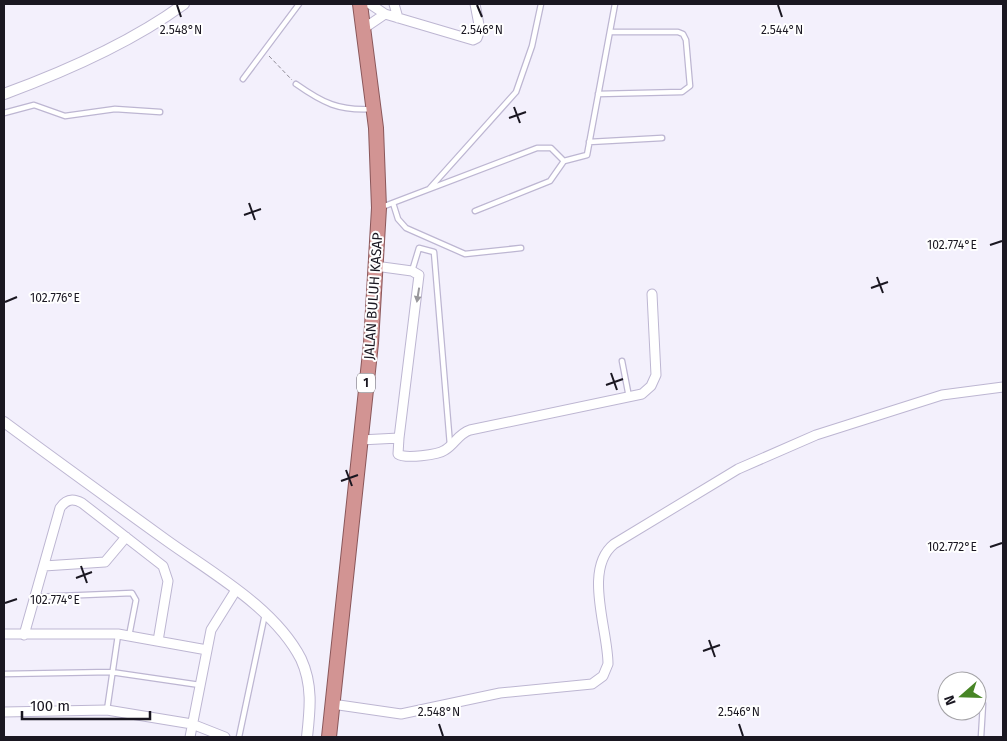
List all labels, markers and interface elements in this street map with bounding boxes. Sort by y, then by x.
text: 2.548°N [160,23,202,37]
text: 2.546°N [461,23,503,37]
text: 2.544°N [761,23,803,37]
street label: JALAN BULUH KASAP [361,232,386,360]
text: 102.774°E [927,238,977,252]
one-way arrow [413,288,421,304]
text: 102.776°E [30,291,80,305]
road number: 1 [357,373,375,392]
text: 102.772°E [927,540,977,554]
text: 102.774°E [30,593,80,607]
north arrow [937,671,987,721]
scale bar [22,688,150,720]
text: N [941,693,960,708]
text: 100 m [30,697,70,715]
text: 2.548°N [418,705,460,719]
text: 2.546°N [718,705,760,719]

